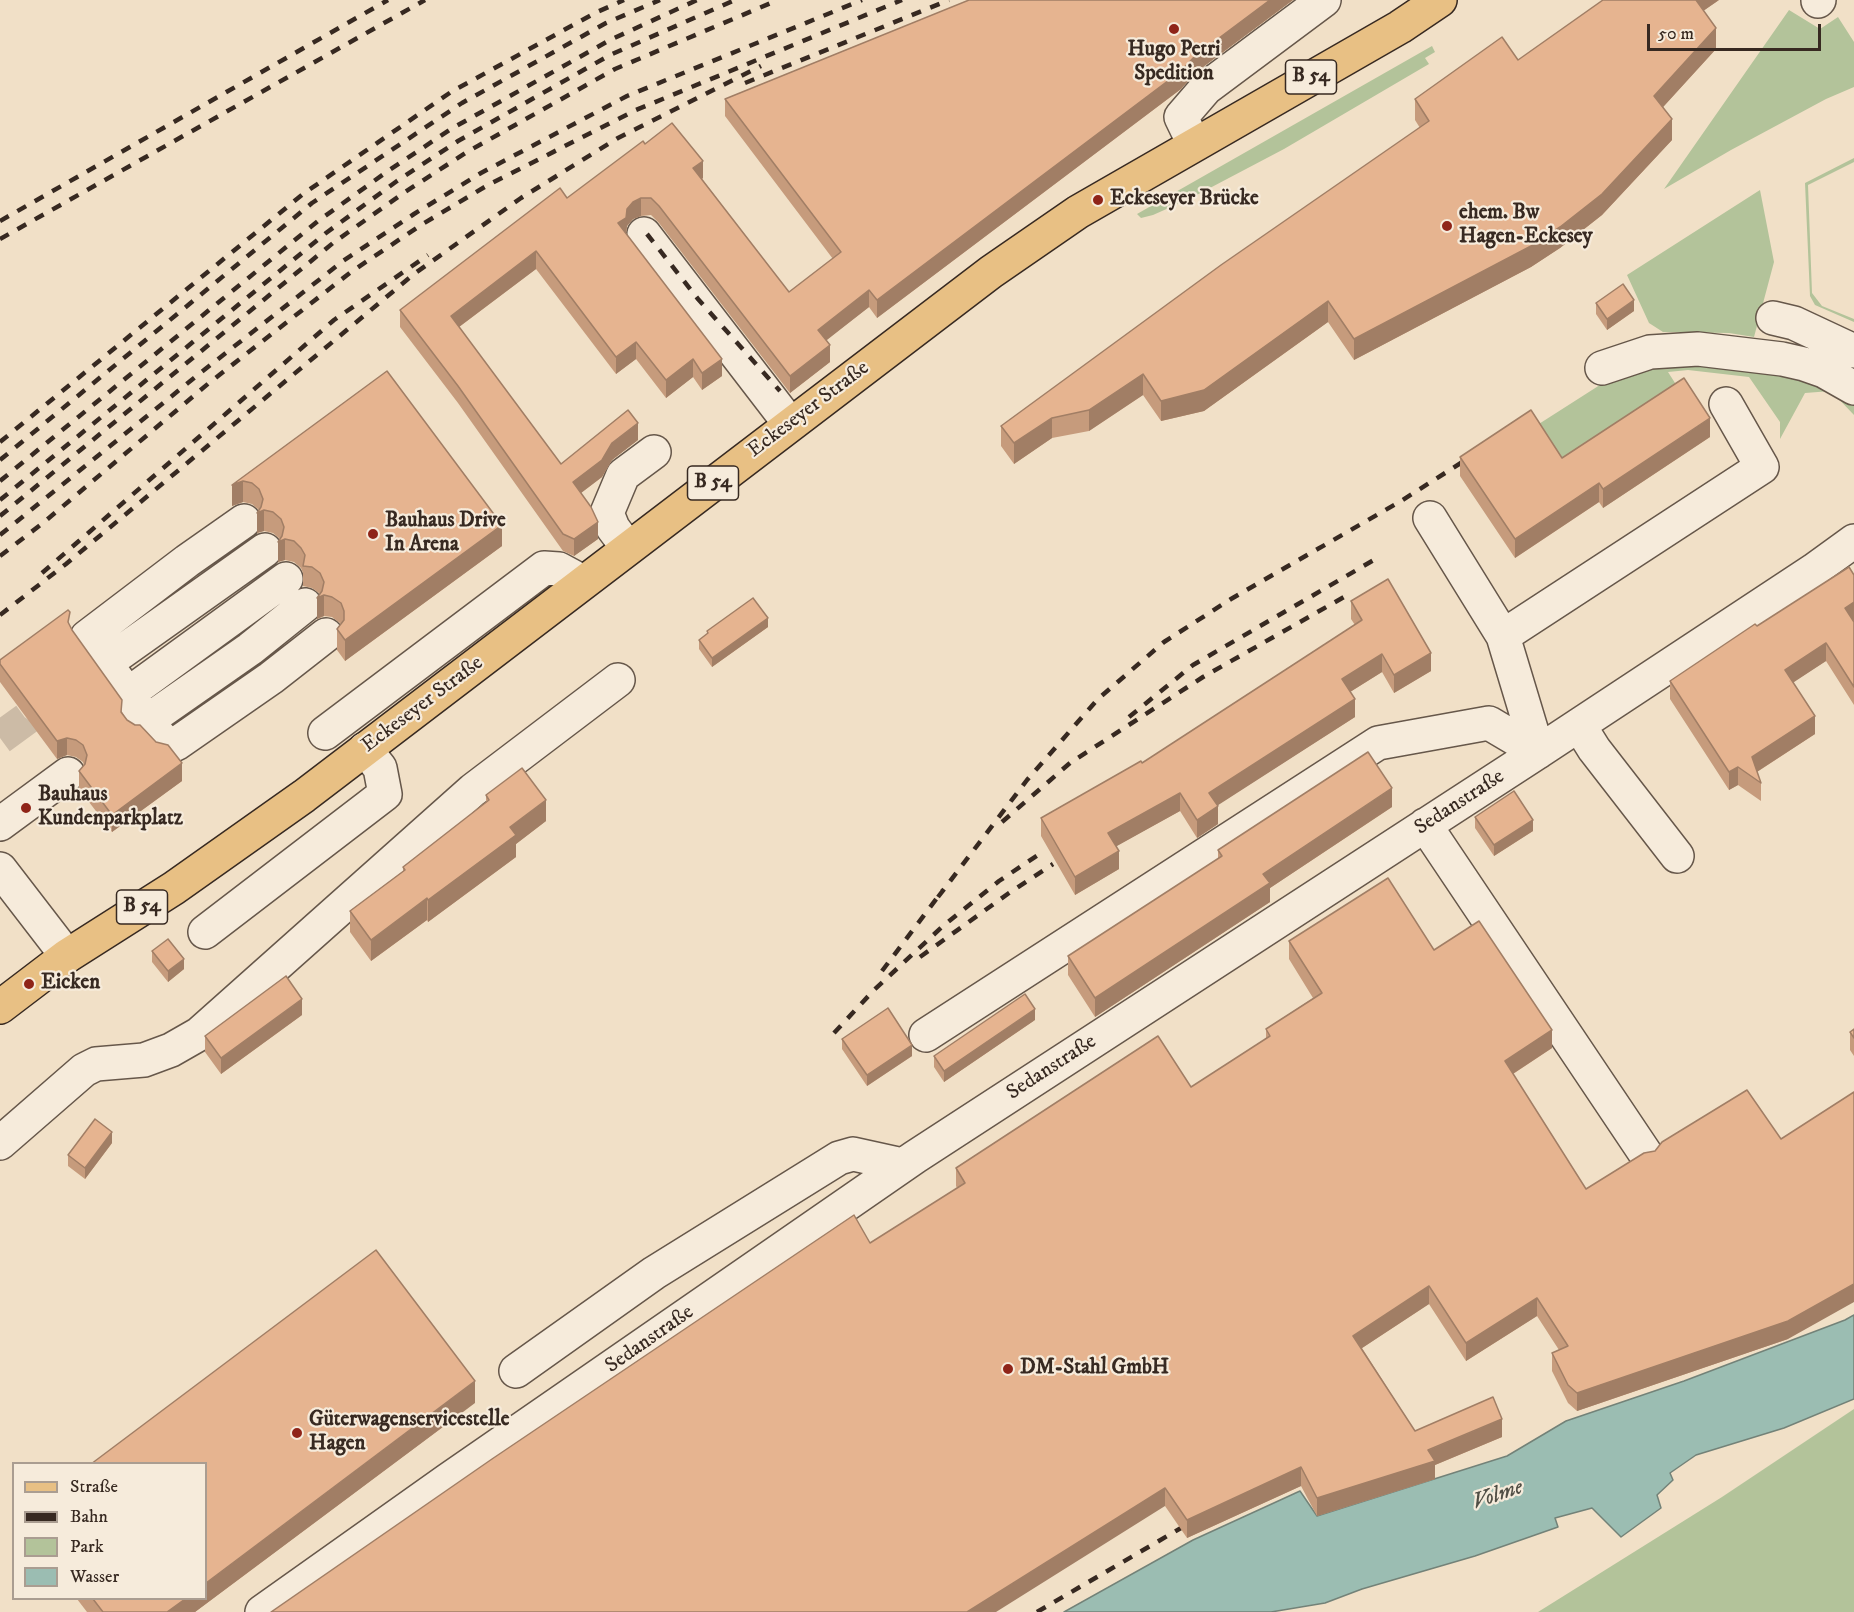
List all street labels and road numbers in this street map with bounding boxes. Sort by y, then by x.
road number: B 54 [1286,60,1336,94]
street label: Eckeseyer Straße [743,356,875,464]
road number: B 54 [688,466,738,500]
street label: Eckeseyer Straße [357,651,489,759]
street label: Sedanstraße [1410,765,1510,841]
road number: B 54 [116,890,168,924]
street label: Sedanstraße [1002,1030,1102,1106]
street label: Sedanstraße [601,1300,699,1380]

